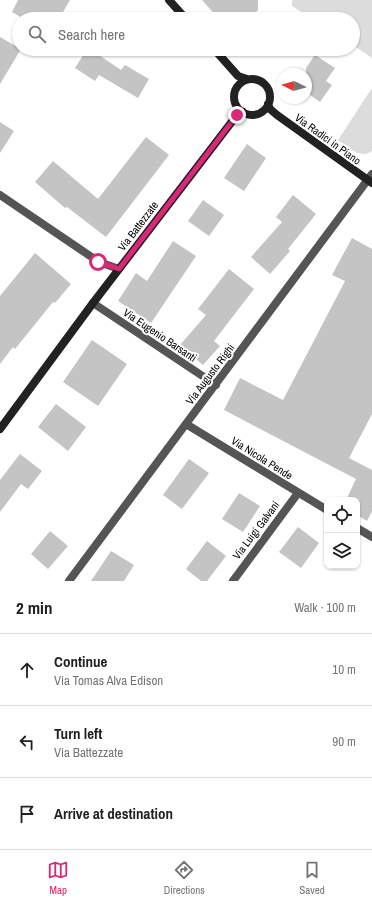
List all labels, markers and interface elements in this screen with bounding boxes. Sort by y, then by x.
search box [12,12,360,56]
icon: search [26,23,48,45]
text: Search here [58,24,125,45]
north arrow [276,68,312,104]
route end [228,106,246,124]
street label: Via Radici in Piano [292,110,364,168]
street label: Via Battezzate [115,198,161,254]
route start [89,253,107,271]
street label: Via Eugenio Barsanti [121,305,199,365]
street label: Via Augusto Righi [183,341,237,407]
street label: Via Nicola Pende [229,433,295,483]
map controls [324,497,360,569]
button: locate [324,497,360,533]
street label: Via Luigi Galvani [229,498,283,562]
button: layers [324,533,360,569]
text: 2 min [16,596,52,619]
text: Walk · 100 m [294,599,356,616]
text: Continue [54,651,107,672]
icon: ahead [16,659,38,681]
text: 10 m [332,661,356,678]
text: Via Tomas Alva Edison [54,672,163,689]
text: Turn left [54,723,102,744]
icon: left [16,731,38,753]
text: 90 m [332,733,356,750]
text: Via Battezzate [54,744,123,761]
icon: arrive [16,803,38,825]
text: Arrive at destination [54,803,173,824]
tab: Map [47,859,69,897]
tab: Directions [164,859,205,897]
tab: Saved [299,859,325,897]

